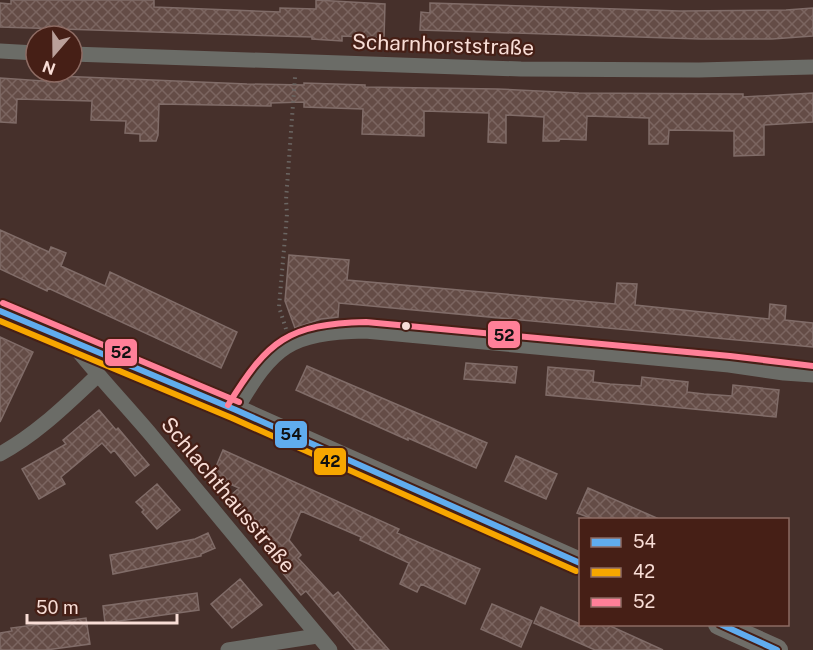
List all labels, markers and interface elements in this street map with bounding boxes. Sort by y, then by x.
north arrow [24,24,84,84]
street label: Scharnhorststraße [351,29,535,60]
text: N [40,57,58,79]
unlabelled marker [400,320,412,332]
line badge: 52 [487,320,521,349]
text: 52 [494,326,514,345]
line badge: 52 [104,338,138,367]
text: 52 [111,343,131,362]
street label: Schlachthausstraße [156,412,301,577]
line badge: 54 [274,420,308,449]
text: 54 [280,425,302,444]
line badge: 42 [313,447,347,476]
text: 42 [320,452,340,471]
legend [579,518,789,626]
text: 54 [633,531,656,552]
text: 42 [633,561,655,582]
scale bar [27,587,177,625]
text: 52 [633,591,655,612]
text: 50 m [36,597,79,618]

